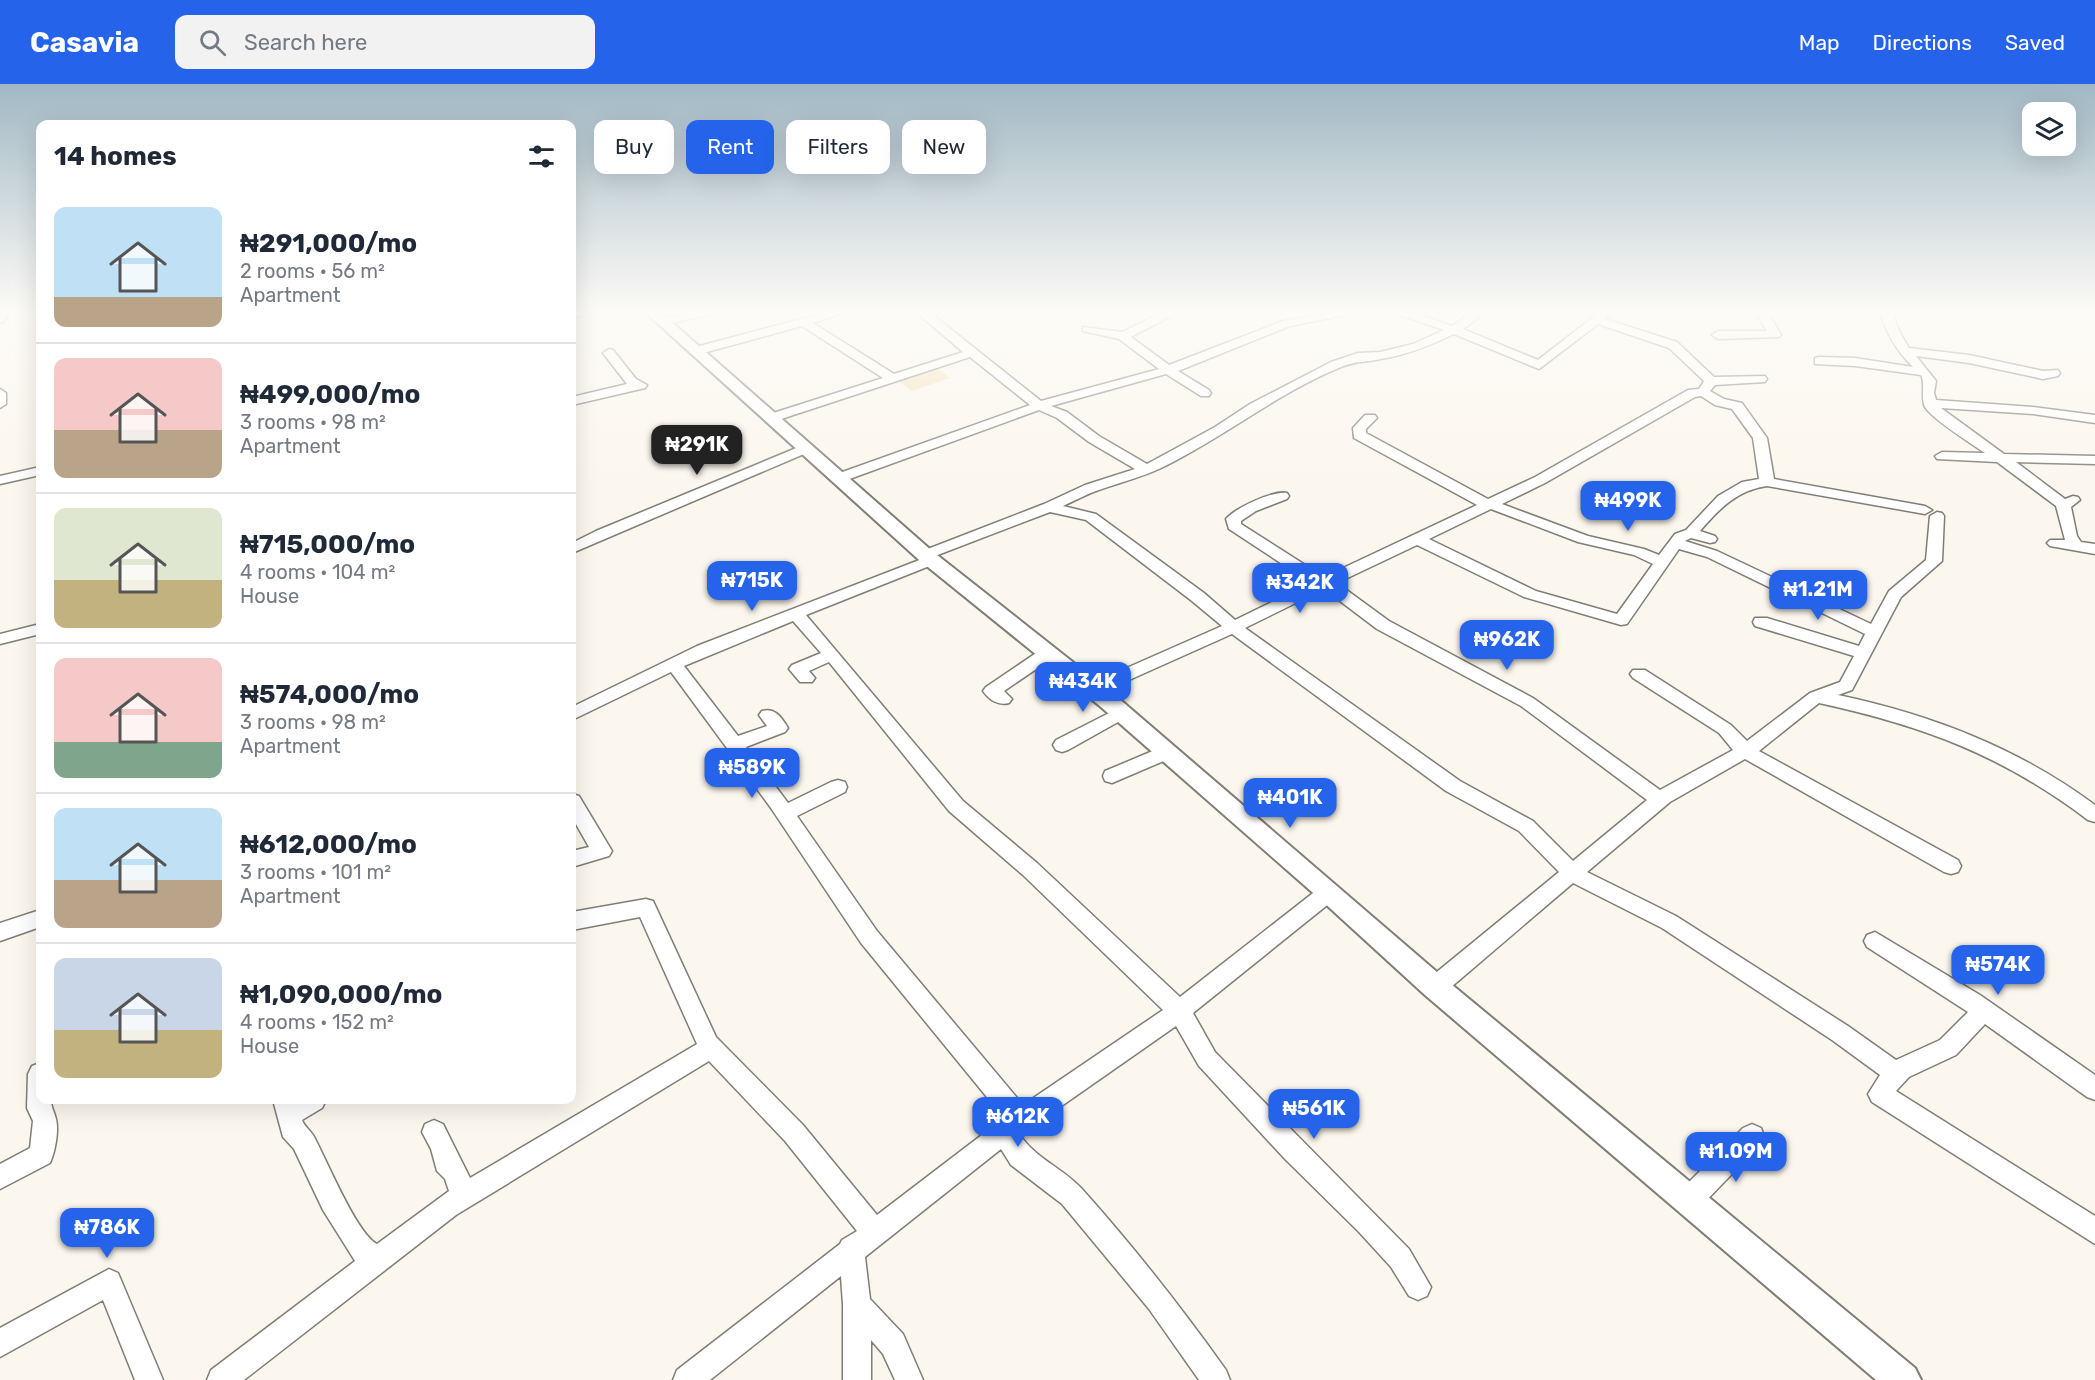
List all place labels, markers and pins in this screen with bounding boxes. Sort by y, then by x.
pin: ₦291K [655,425,739,476]
pin: ₦499K [1586,481,1670,532]
pin: ₦715K [710,561,794,612]
pin: ₦342K [1258,563,1342,614]
pin: ₦1.21M [1769,570,1867,621]
pin: ₦962K [1465,620,1549,671]
pin: ₦434K [1041,662,1125,713]
pin: ₦589K [710,748,794,799]
pin: ₦401K [1248,778,1332,829]
pin: ₦574K [1956,945,2040,996]
pin: ₦561K [1272,1089,1356,1140]
pin: ₦612K [976,1097,1060,1148]
pin: ₦1.09M [1687,1132,1785,1183]
pin: ₦786K [65,1208,149,1259]

